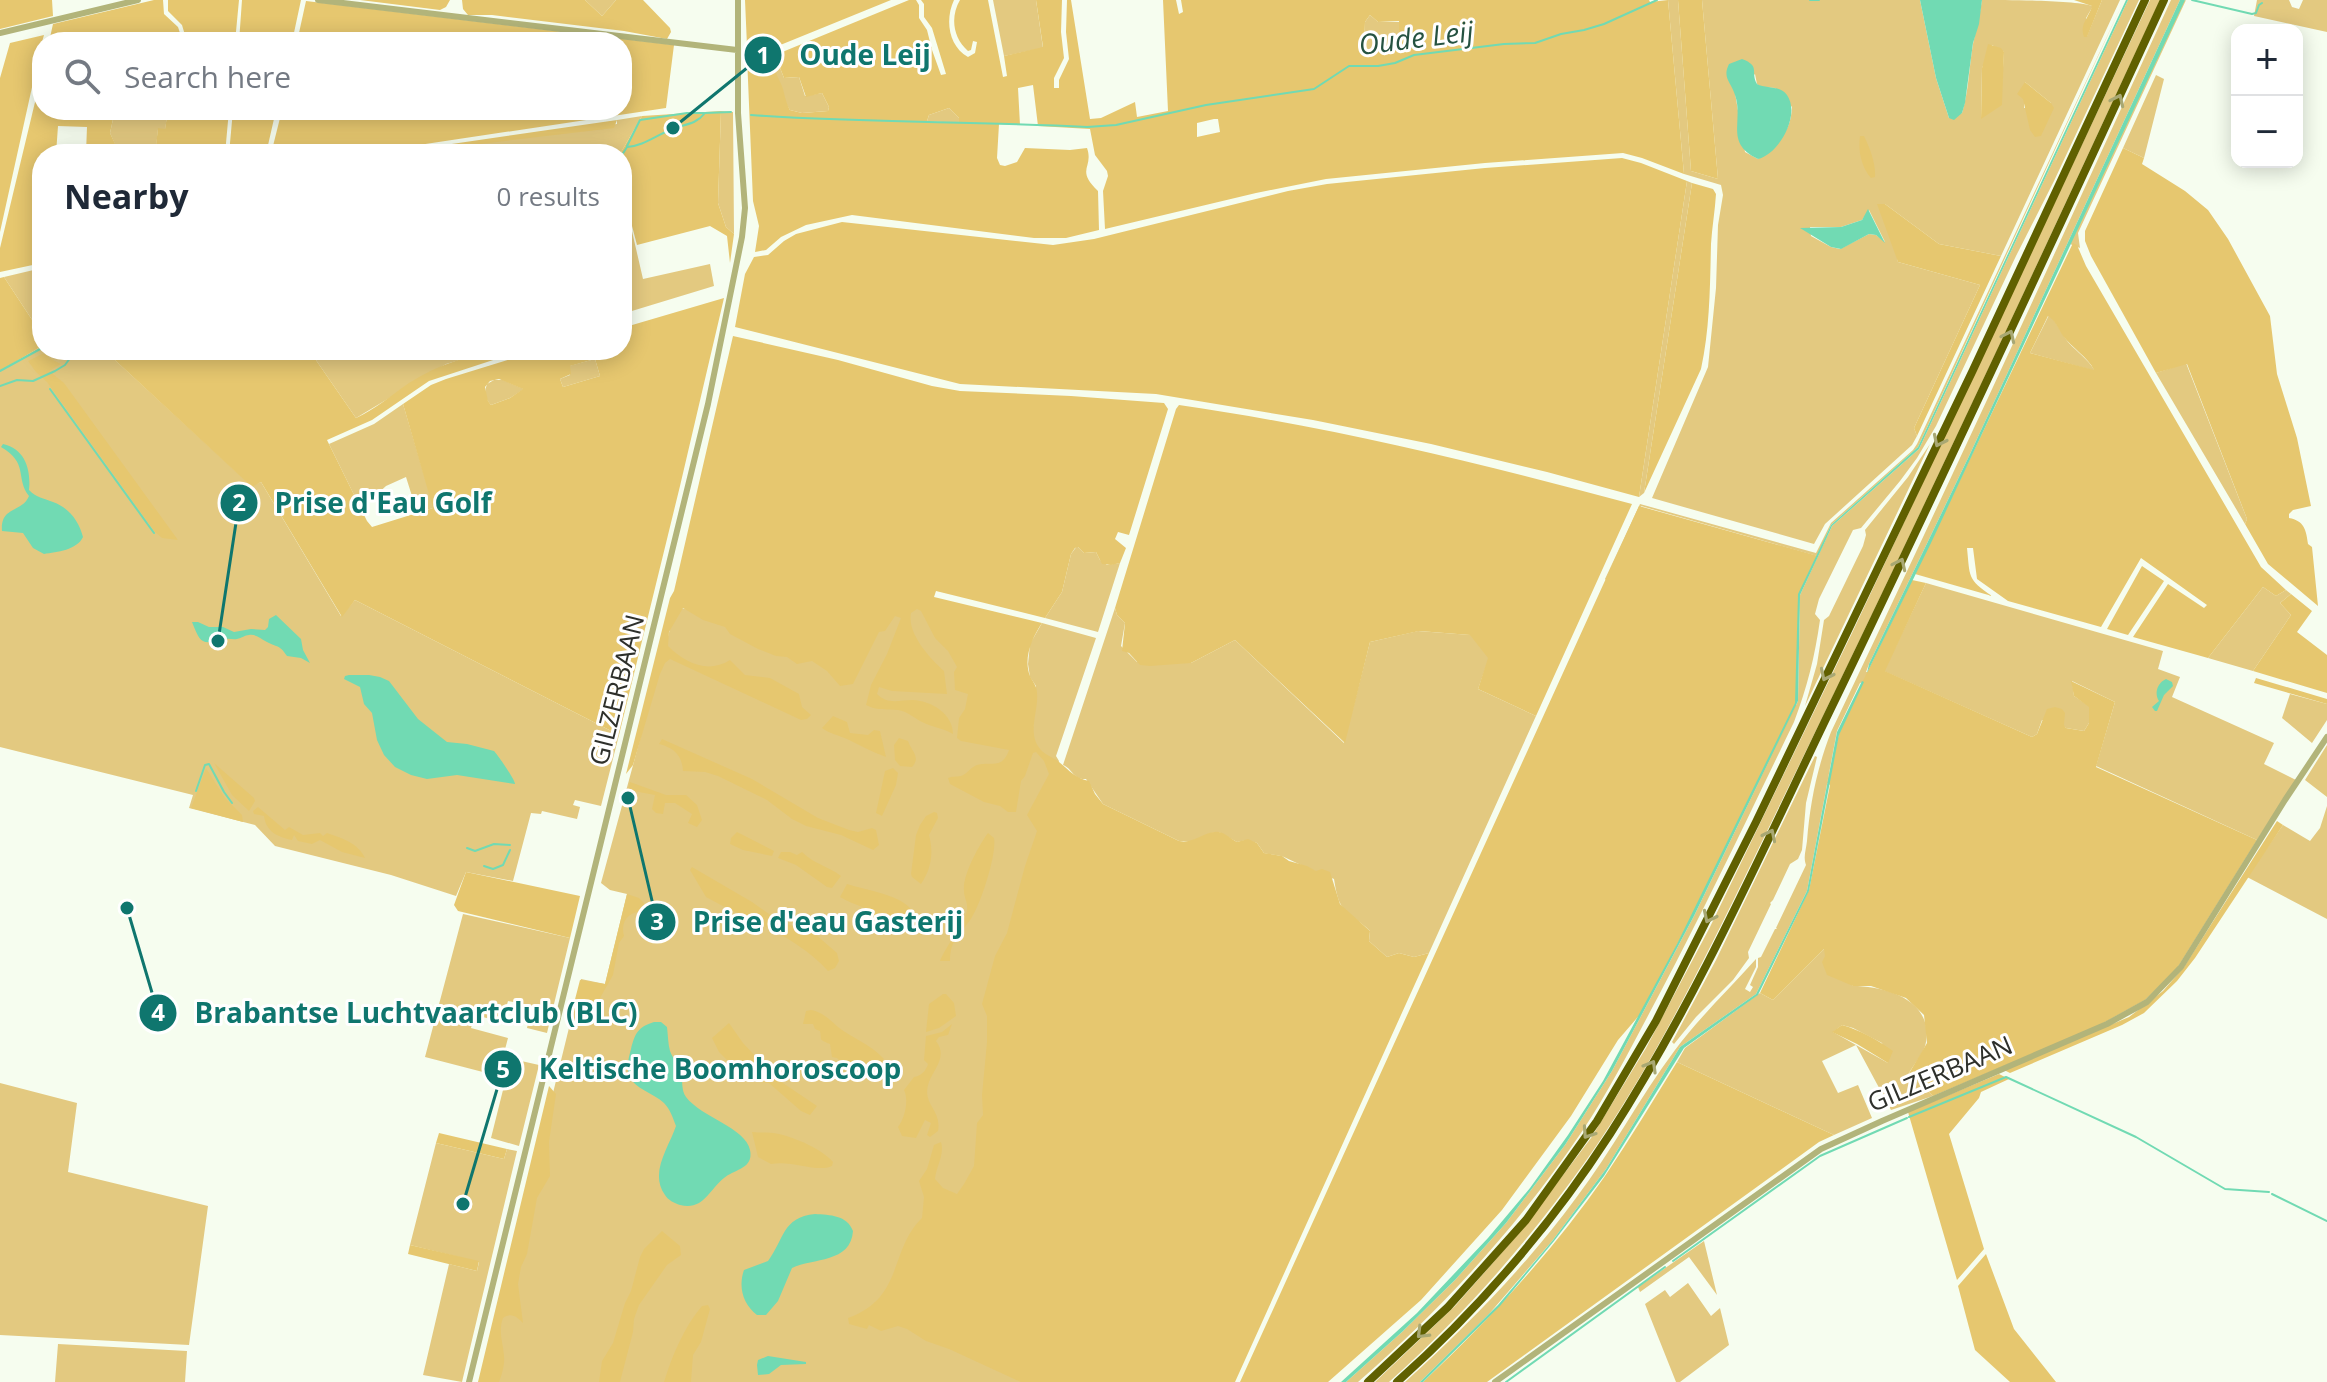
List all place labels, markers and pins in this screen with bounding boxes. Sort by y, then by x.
callout: Oude Leij [743,29,947,81]
callout: Prise d'Eau Golf [219,477,508,529]
callout: Prise d'eau Gasterij [637,896,979,948]
callout: Brabantse Luchtvaartclub (BLC) [138,987,653,1039]
callout: Keltische Boomhoroscoop [483,1043,917,1095]

